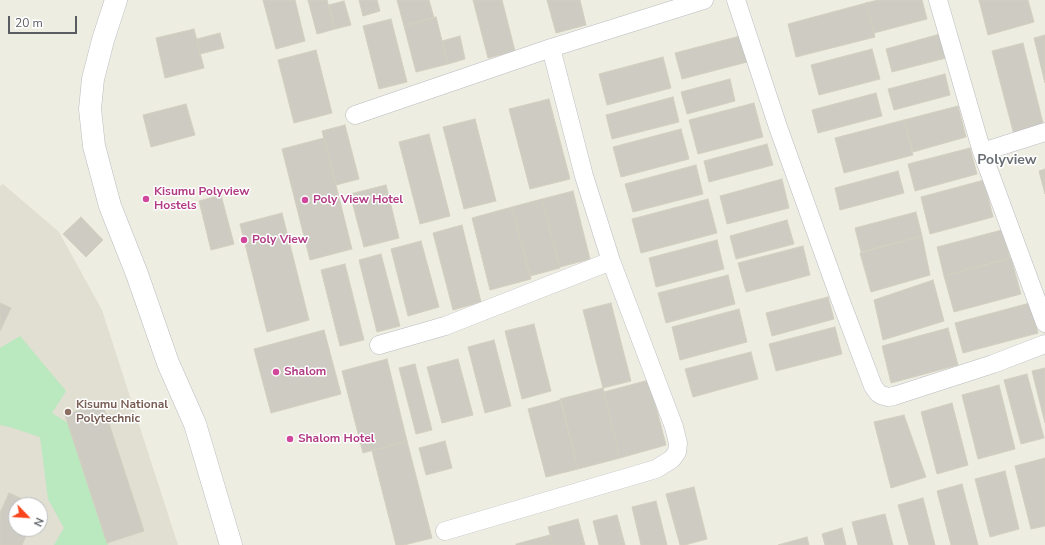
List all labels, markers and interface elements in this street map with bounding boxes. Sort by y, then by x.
scale bar [10,8,79,34]
text: 20 m [15,15,43,31]
district label: Polyview [977,153,1037,169]
place label: Kisumu Polyview Hostels [154,185,249,213]
place label: Poly View Hotel [313,193,403,207]
marker: Kisumu Polyview Hostels [141,194,151,204]
marker: Poly View Hotel [300,195,310,205]
place label: Poly View [252,233,308,247]
marker: Poly View [239,235,249,245]
place label: Shalom [284,365,326,379]
marker: Shalom [271,367,281,377]
place label: Kisumu National Polytechnic [76,398,168,426]
marker: Kisumu National Polytechnic [63,407,73,417]
place label: Shalom Hotel [298,432,375,446]
marker: Shalom Hotel [285,434,295,444]
north arrow [8,497,48,537]
text: N [30,515,47,529]

